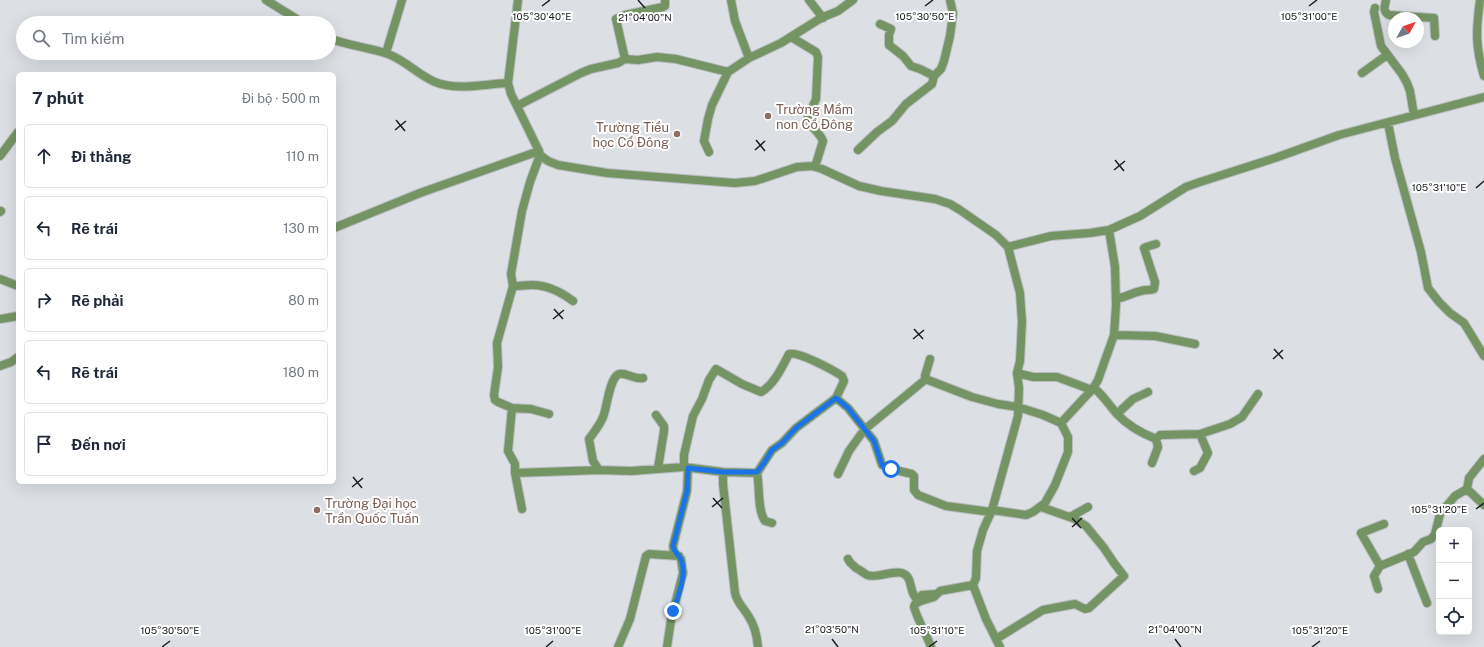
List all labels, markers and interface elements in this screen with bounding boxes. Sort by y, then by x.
text: 105°30'40"E [513,10,571,22]
text: 105°30'50"E [895,10,955,22]
text: 105°31'00"E [1281,10,1337,22]
text: 21°04'00"N [618,11,672,23]
north arrow [1388,12,1424,48]
search box [16,16,336,60]
icon: search [30,27,52,49]
text: Tìm kiếm [62,30,124,47]
text: 7 phút [32,88,84,108]
text: Đi bộ · 500 m [242,91,320,106]
place label: Trường Mầm non Cổ Đông [776,102,853,132]
marker: Trường Mầm non Cổ Đông [763,111,773,121]
place label: Trường Tiểu học Cổ Đông [593,120,669,150]
marker: Trường Tiểu học Cổ Đông [672,129,682,139]
icon: ahead [33,145,55,167]
text: Đi thẳng [71,148,132,165]
text: 110 m [286,149,319,164]
text: 105°31'10"E [1412,181,1466,193]
icon: left [33,217,55,239]
text: Rẽ trái [71,220,118,237]
text: 130 m [283,221,319,236]
icon: right [33,289,55,311]
text: Rẽ phải [71,292,124,309]
text: 80 m [288,293,319,308]
icon: left [33,361,55,383]
text: Rẽ trái [71,364,118,381]
text: 180 m [283,365,319,380]
icon: arrive [33,433,55,455]
text: Đến nơi [71,436,126,453]
route start [882,460,900,478]
place label: Trường Đại học Trần Quốc Tuấn [325,496,419,526]
text: 105°31'20"E [1411,503,1467,515]
marker: Trường Đại học Trần Quốc Tuấn [312,505,322,515]
map controls [1436,527,1472,635]
button: + [1436,527,1472,563]
button: − [1436,563,1472,599]
button: locate [1436,599,1472,635]
route end [664,602,682,620]
text: 21°03'50"N [805,623,859,635]
text: 21°04'00"N [1148,623,1202,635]
text: 105°30'50"E [140,624,200,636]
text: 105°31'00"E [525,624,581,636]
text: 105°31'10"E [910,624,964,636]
text: 105°31'20"E [1292,624,1348,636]

